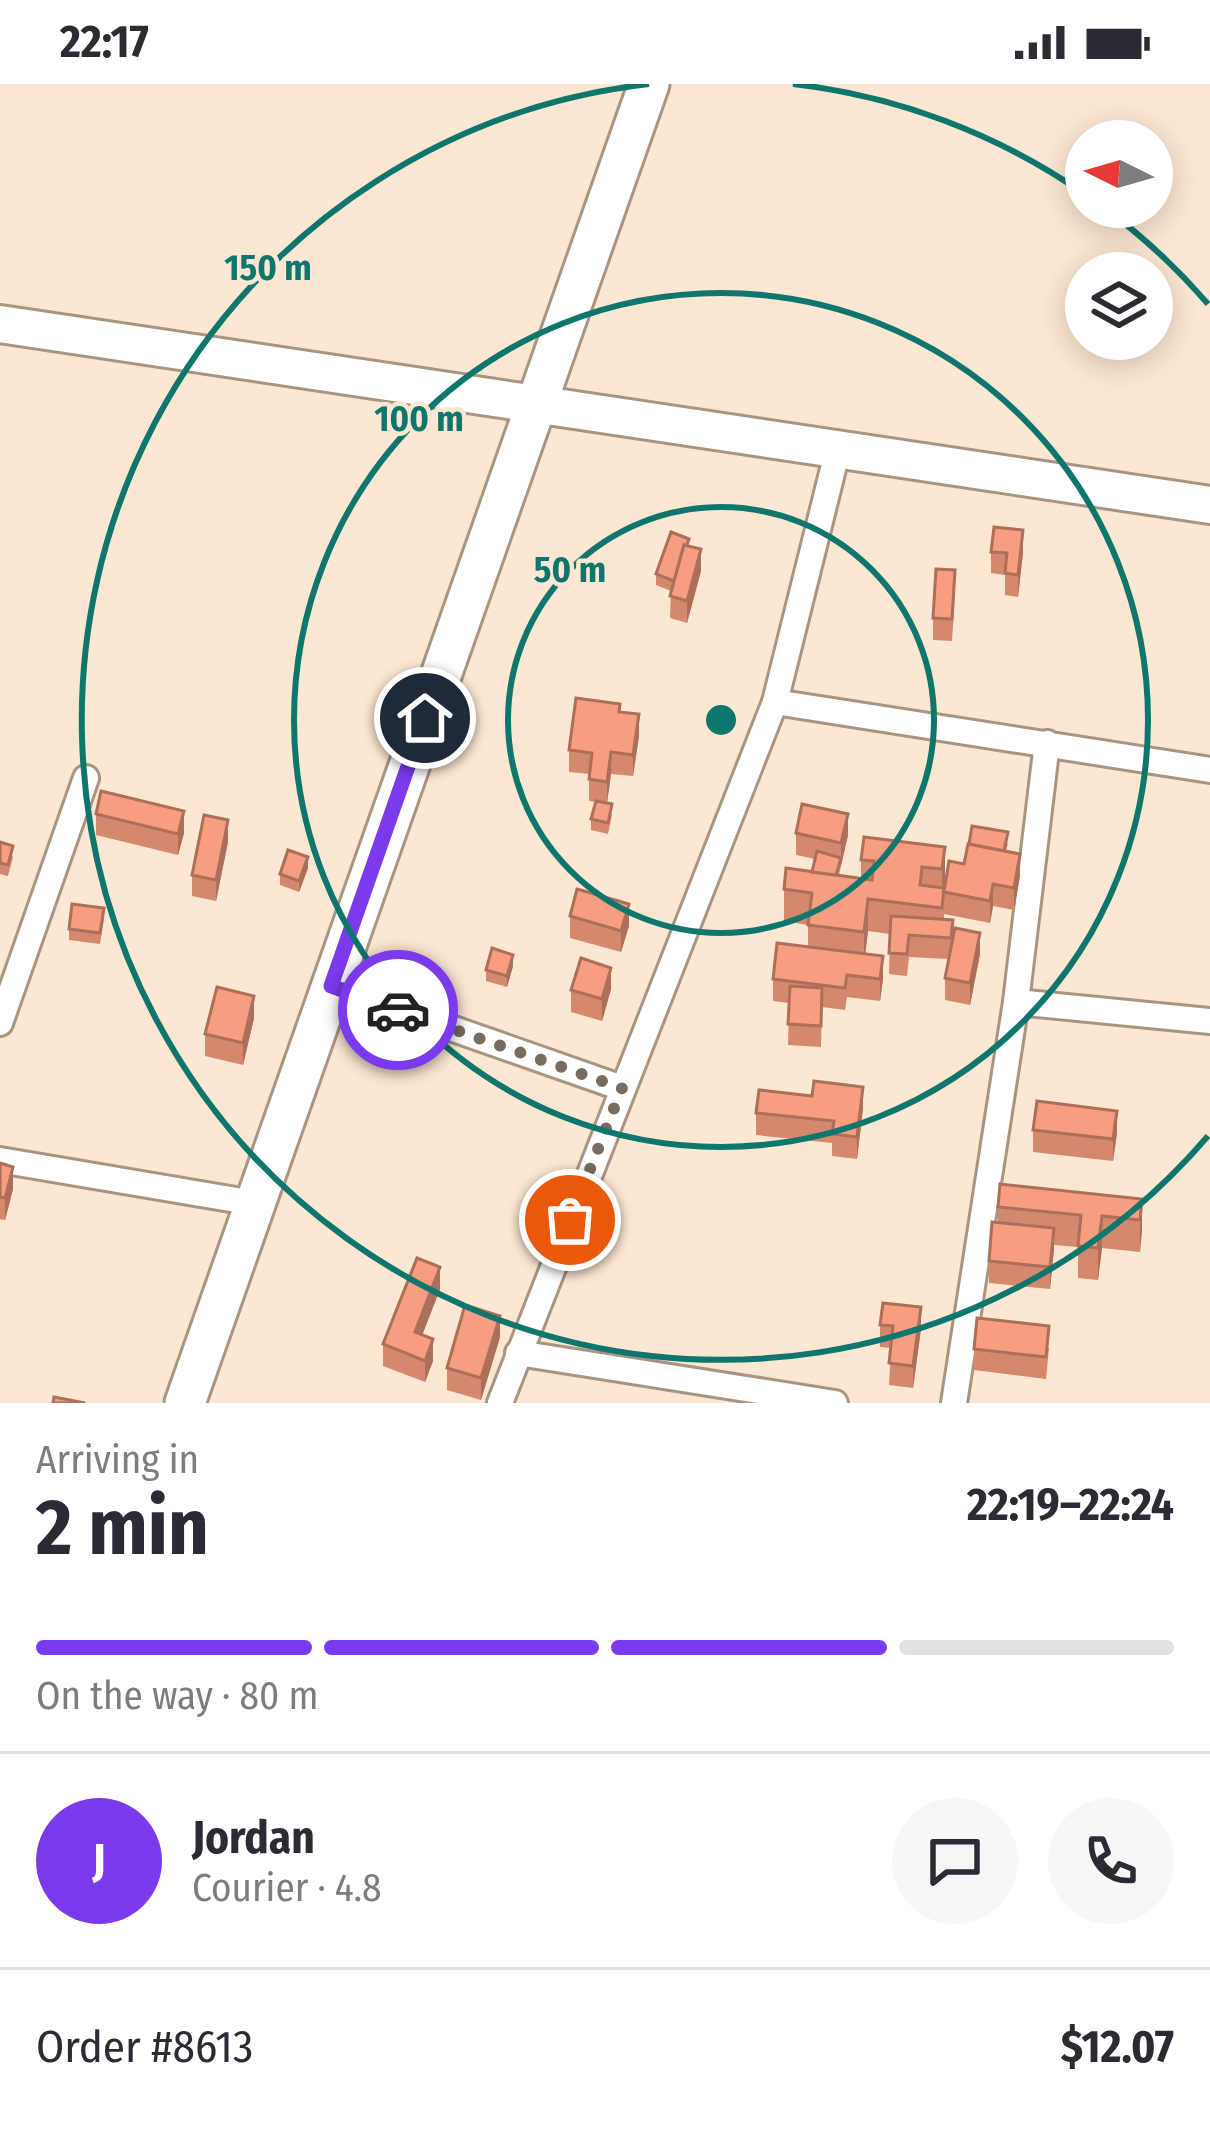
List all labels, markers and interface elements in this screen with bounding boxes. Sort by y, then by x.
text: 22:17 [60,15,149,69]
north arrow [1065,120,1173,228]
map controls [1065,120,1173,360]
text: 150 m [224,246,312,290]
button: layers [1065,252,1173,360]
text: 100 m [374,397,464,441]
text: 50 m [534,548,606,592]
pin [374,667,476,769]
icon: home [392,685,458,751]
centre of rings [700,699,742,741]
courier [338,950,458,1070]
icon: car [365,977,431,1043]
pin [519,1169,621,1271]
icon: bag [537,1187,603,1253]
text: Arriving in [36,1437,199,1483]
text: 22:19–22:24 [967,1478,1174,1532]
text: 2 min [36,1481,209,1575]
text: On the way · 80 m [36,1673,318,1719]
button: chat [892,1798,1018,1924]
button: phone [1048,1798,1174,1924]
text: Jordan [192,1811,315,1865]
text: J [92,1834,106,1888]
text: Courier · 4.8 [192,1865,382,1911]
text: Order #8613 [36,2020,253,2074]
text: $12.07 [1061,2020,1174,2074]

